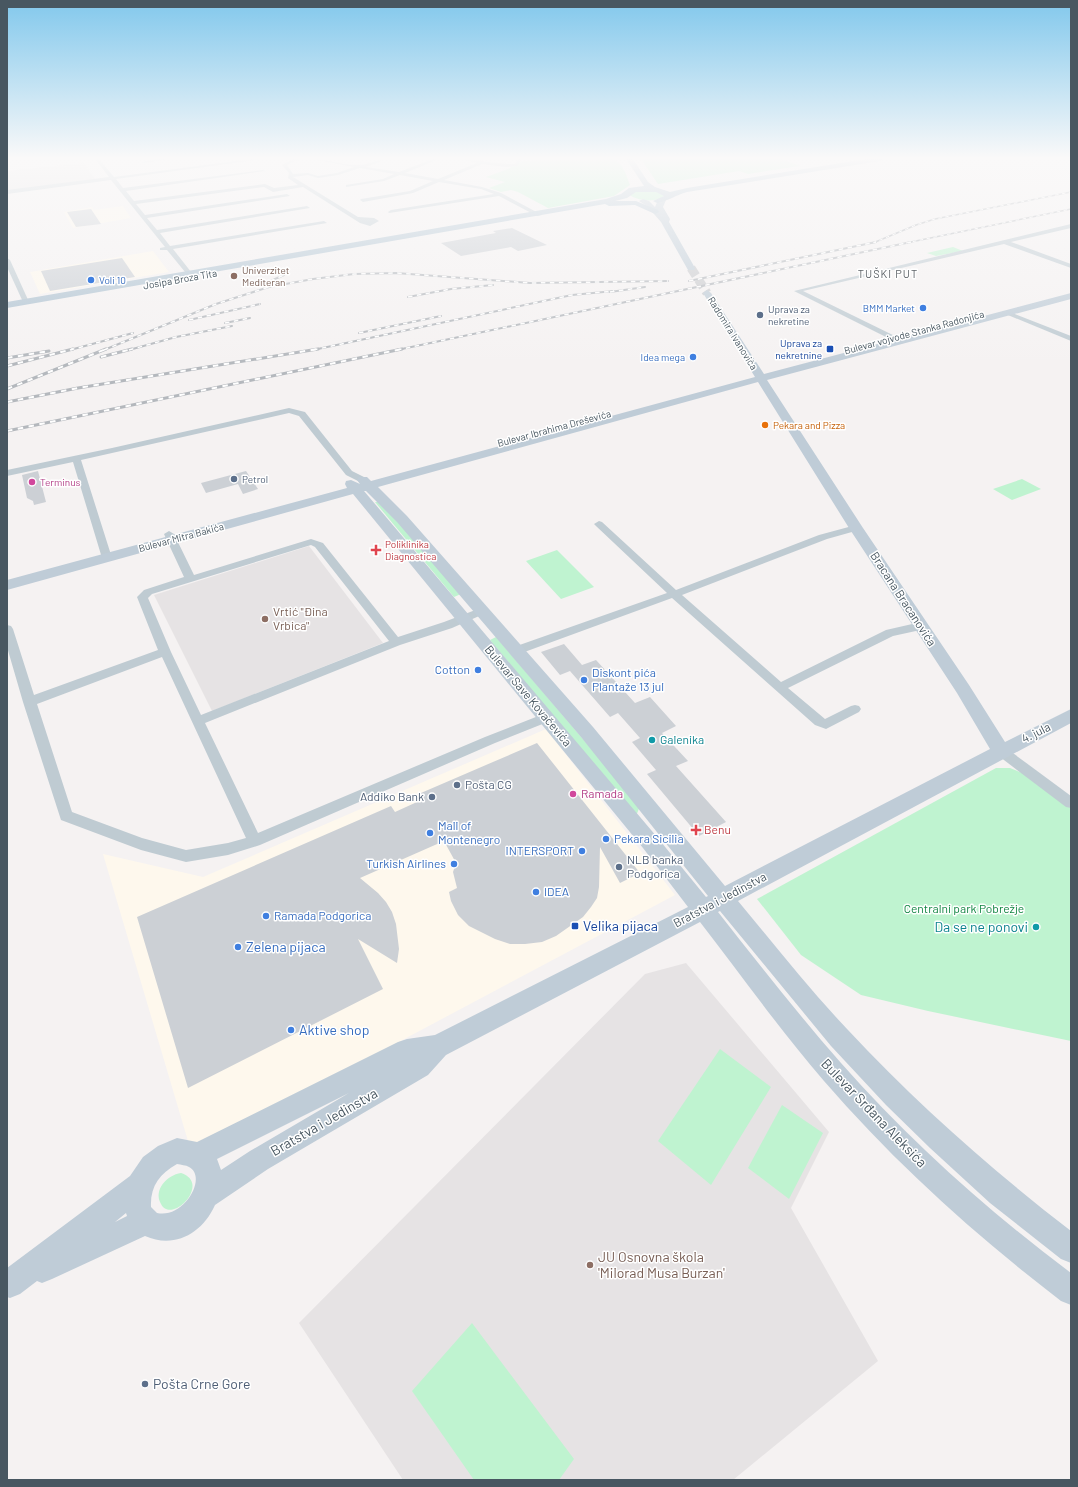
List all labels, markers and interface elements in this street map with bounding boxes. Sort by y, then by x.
place label: Univerzitet Mediteran [242,264,290,288]
street label: Josipa Broza Tita [142,267,218,291]
district label: TUŠKI PUT [858,267,918,280]
marker: Univerzitet Mediteran [229,271,239,281]
place label: Voli 10 [99,274,126,286]
marker: Voli 10 [86,275,96,285]
street label: Radomira Ivanovića [706,294,760,372]
place label: BMM Market [863,302,915,314]
place label: Uprava za nekretine [768,303,810,327]
marker: BMM Market [918,303,928,313]
street label: Bulevar vojvode Stanka Radonjića [843,308,985,356]
marker: Uprava za nekretine [755,310,765,320]
place label: Uprava za nekretnine [775,337,822,361]
marker: Uprava za nekretnine [825,344,835,354]
place label: Idea mega [641,351,685,363]
marker: Idea mega [688,352,698,362]
street label: Bulevar Ibrahima Dreševića [496,407,612,449]
place label: Pekara and Pizza [773,419,845,431]
marker: Pekara and Pizza [760,420,770,430]
place label: Petrol [242,473,268,485]
marker: Petrol [229,474,239,484]
place label: Terminus [40,476,81,488]
marker: Terminus [27,477,37,487]
street label: Bulevar Mitra Bakića [137,520,225,554]
place label: Poliklinika Diagnostica [385,538,436,562]
marker: Poliklinika Diagnostica [370,544,382,556]
street label: Bracana Bracanovića [868,549,940,648]
place label: Vrtić "Đina Vrbica" [273,604,328,632]
marker: Vrtić "Đina Vrbica" [260,614,270,624]
street label: Bulevar Save Kovačevića [482,642,575,749]
place label: Cotton [435,662,470,676]
marker: Cotton [473,665,483,675]
place label: Diskont pića Plantaže 13 jul [592,665,664,693]
marker: Diskont pića Plantaže 13 jul [579,675,589,685]
street label: 4. jula [1019,719,1052,745]
place label: Galenika [660,732,704,746]
marker: Galenika [647,735,657,745]
place label: Pošta CG [465,777,512,791]
marker: Pošta CG [452,780,462,790]
place label: Ramada [581,786,623,800]
place label: Addiko Bank [360,789,424,803]
marker: Ramada [568,789,578,799]
marker: Addiko Bank [427,792,437,802]
place label: Mall of Montenegro [438,818,500,846]
place label: Benu [704,822,731,836]
marker: Benu [691,825,701,835]
marker: Mall of Montenegro [425,828,435,838]
place label: Pekara Sicilia [614,831,684,845]
marker: Pekara Sicilia [601,834,611,844]
place label: INTERSPORT [506,843,574,857]
marker: INTERSPORT [577,846,587,856]
place label: NLB banka Podgorica [627,852,683,880]
place label: Turkish Airlines [366,856,446,870]
marker: Turkish Airlines [449,859,459,869]
marker: NLB banka Podgorica [614,862,624,872]
street label: Bratstva i Jedinstva [671,869,768,930]
place label: IDEA [544,884,569,898]
marker: IDEA [531,887,541,897]
park label: Centralni park Pobrežje [904,901,1024,915]
place label: Ramada Podgorica [274,908,371,922]
marker: Ramada Podgorica [261,911,271,921]
place label: Velika pijaca [583,917,658,934]
place label: Da se ne ponovi [934,918,1028,935]
marker: Velika pijaca [570,921,580,931]
marker: Da se ne ponovi [1031,922,1041,932]
place label: Zelena pijaca [246,938,326,955]
marker: Zelena pijaca [233,942,243,952]
place label: Aktive shop [299,1021,369,1038]
marker: Aktive shop [286,1025,296,1035]
street label: Bulevar Srđana Aleksića [818,1055,931,1171]
street label: Bratstva i Jedinstva [267,1084,380,1159]
place label: JU Osnovna škola 'Milorad Musa Burzan' [598,1248,725,1281]
marker: JU Osnovna škola 'Milorad Musa Burzan' [585,1260,595,1270]
place label: Pošta Crne Gore [153,1375,250,1392]
marker: Pošta Crne Gore [140,1379,150,1389]

